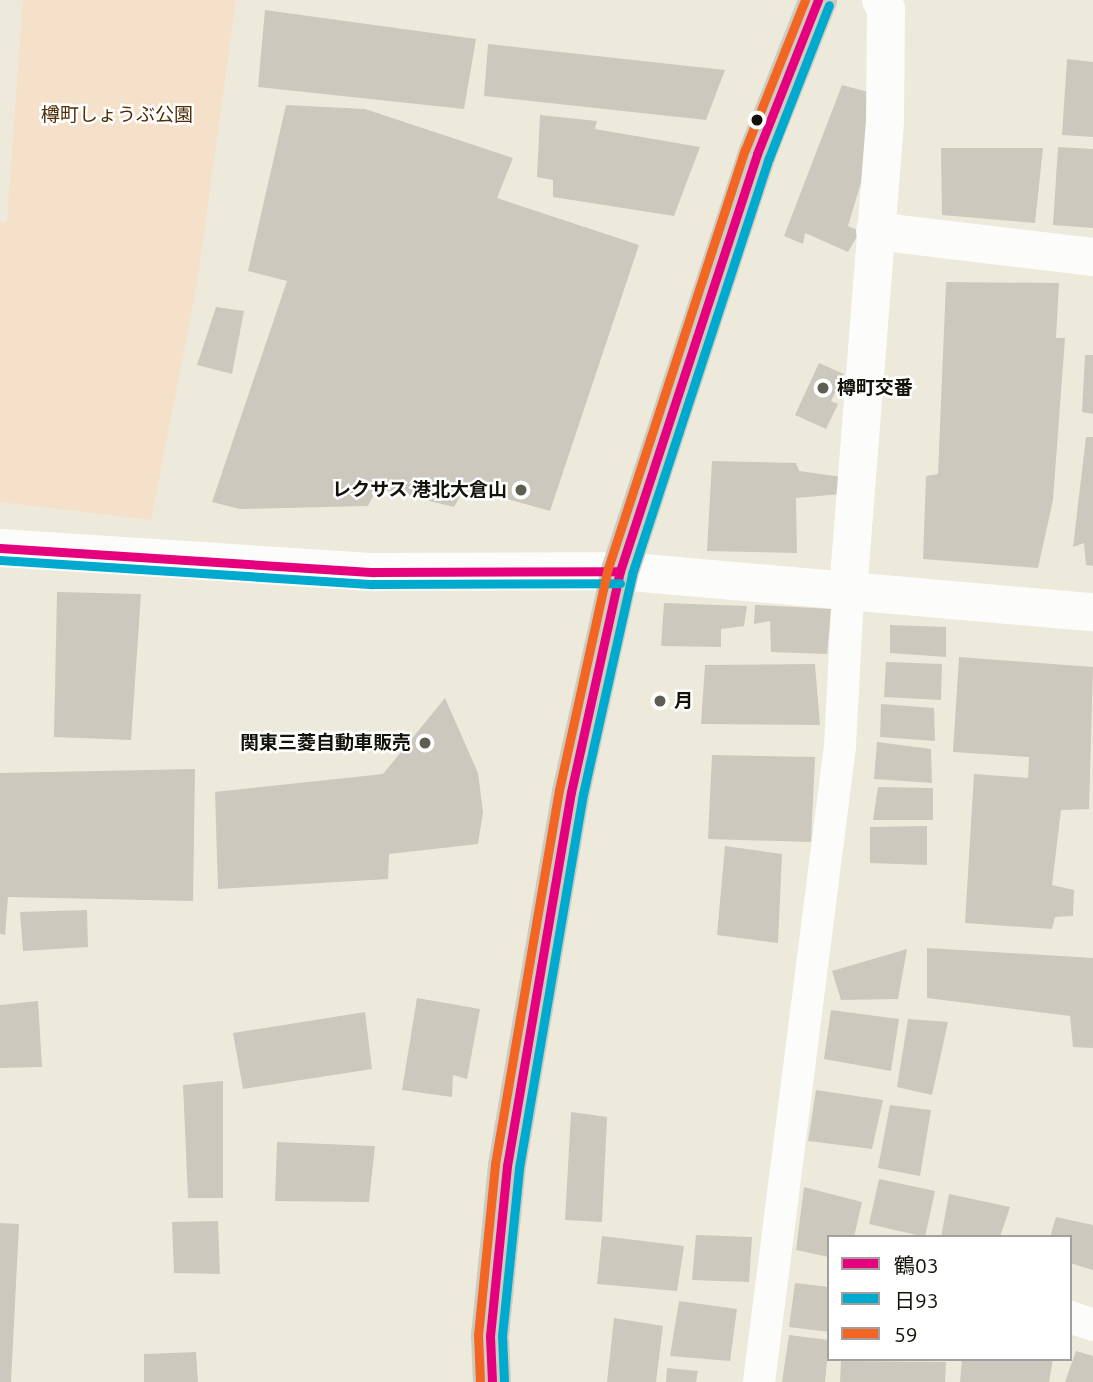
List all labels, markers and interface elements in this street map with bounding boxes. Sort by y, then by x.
park label: 樽町しょうぶ公園 [41,104,193,126]
unlabelled marker [750,113,764,127]
place label: 樽町交番 [837,377,913,399]
marker: 樽町交番 [815,380,831,396]
place label: レクサス 港北大倉山 [331,479,507,501]
marker: レクサス 港北大倉山 [513,482,529,498]
place label: 月 [674,690,693,712]
marker: 月 [652,693,668,709]
place label: 関東三菱自動車販売 [240,732,411,754]
marker: 関東三菱自動車販売 [417,735,433,751]
legend [827,1235,1072,1361]
text: 鶴03 [894,1253,939,1277]
text: 日93 [894,1288,939,1312]
text: 59 [894,1322,918,1346]

